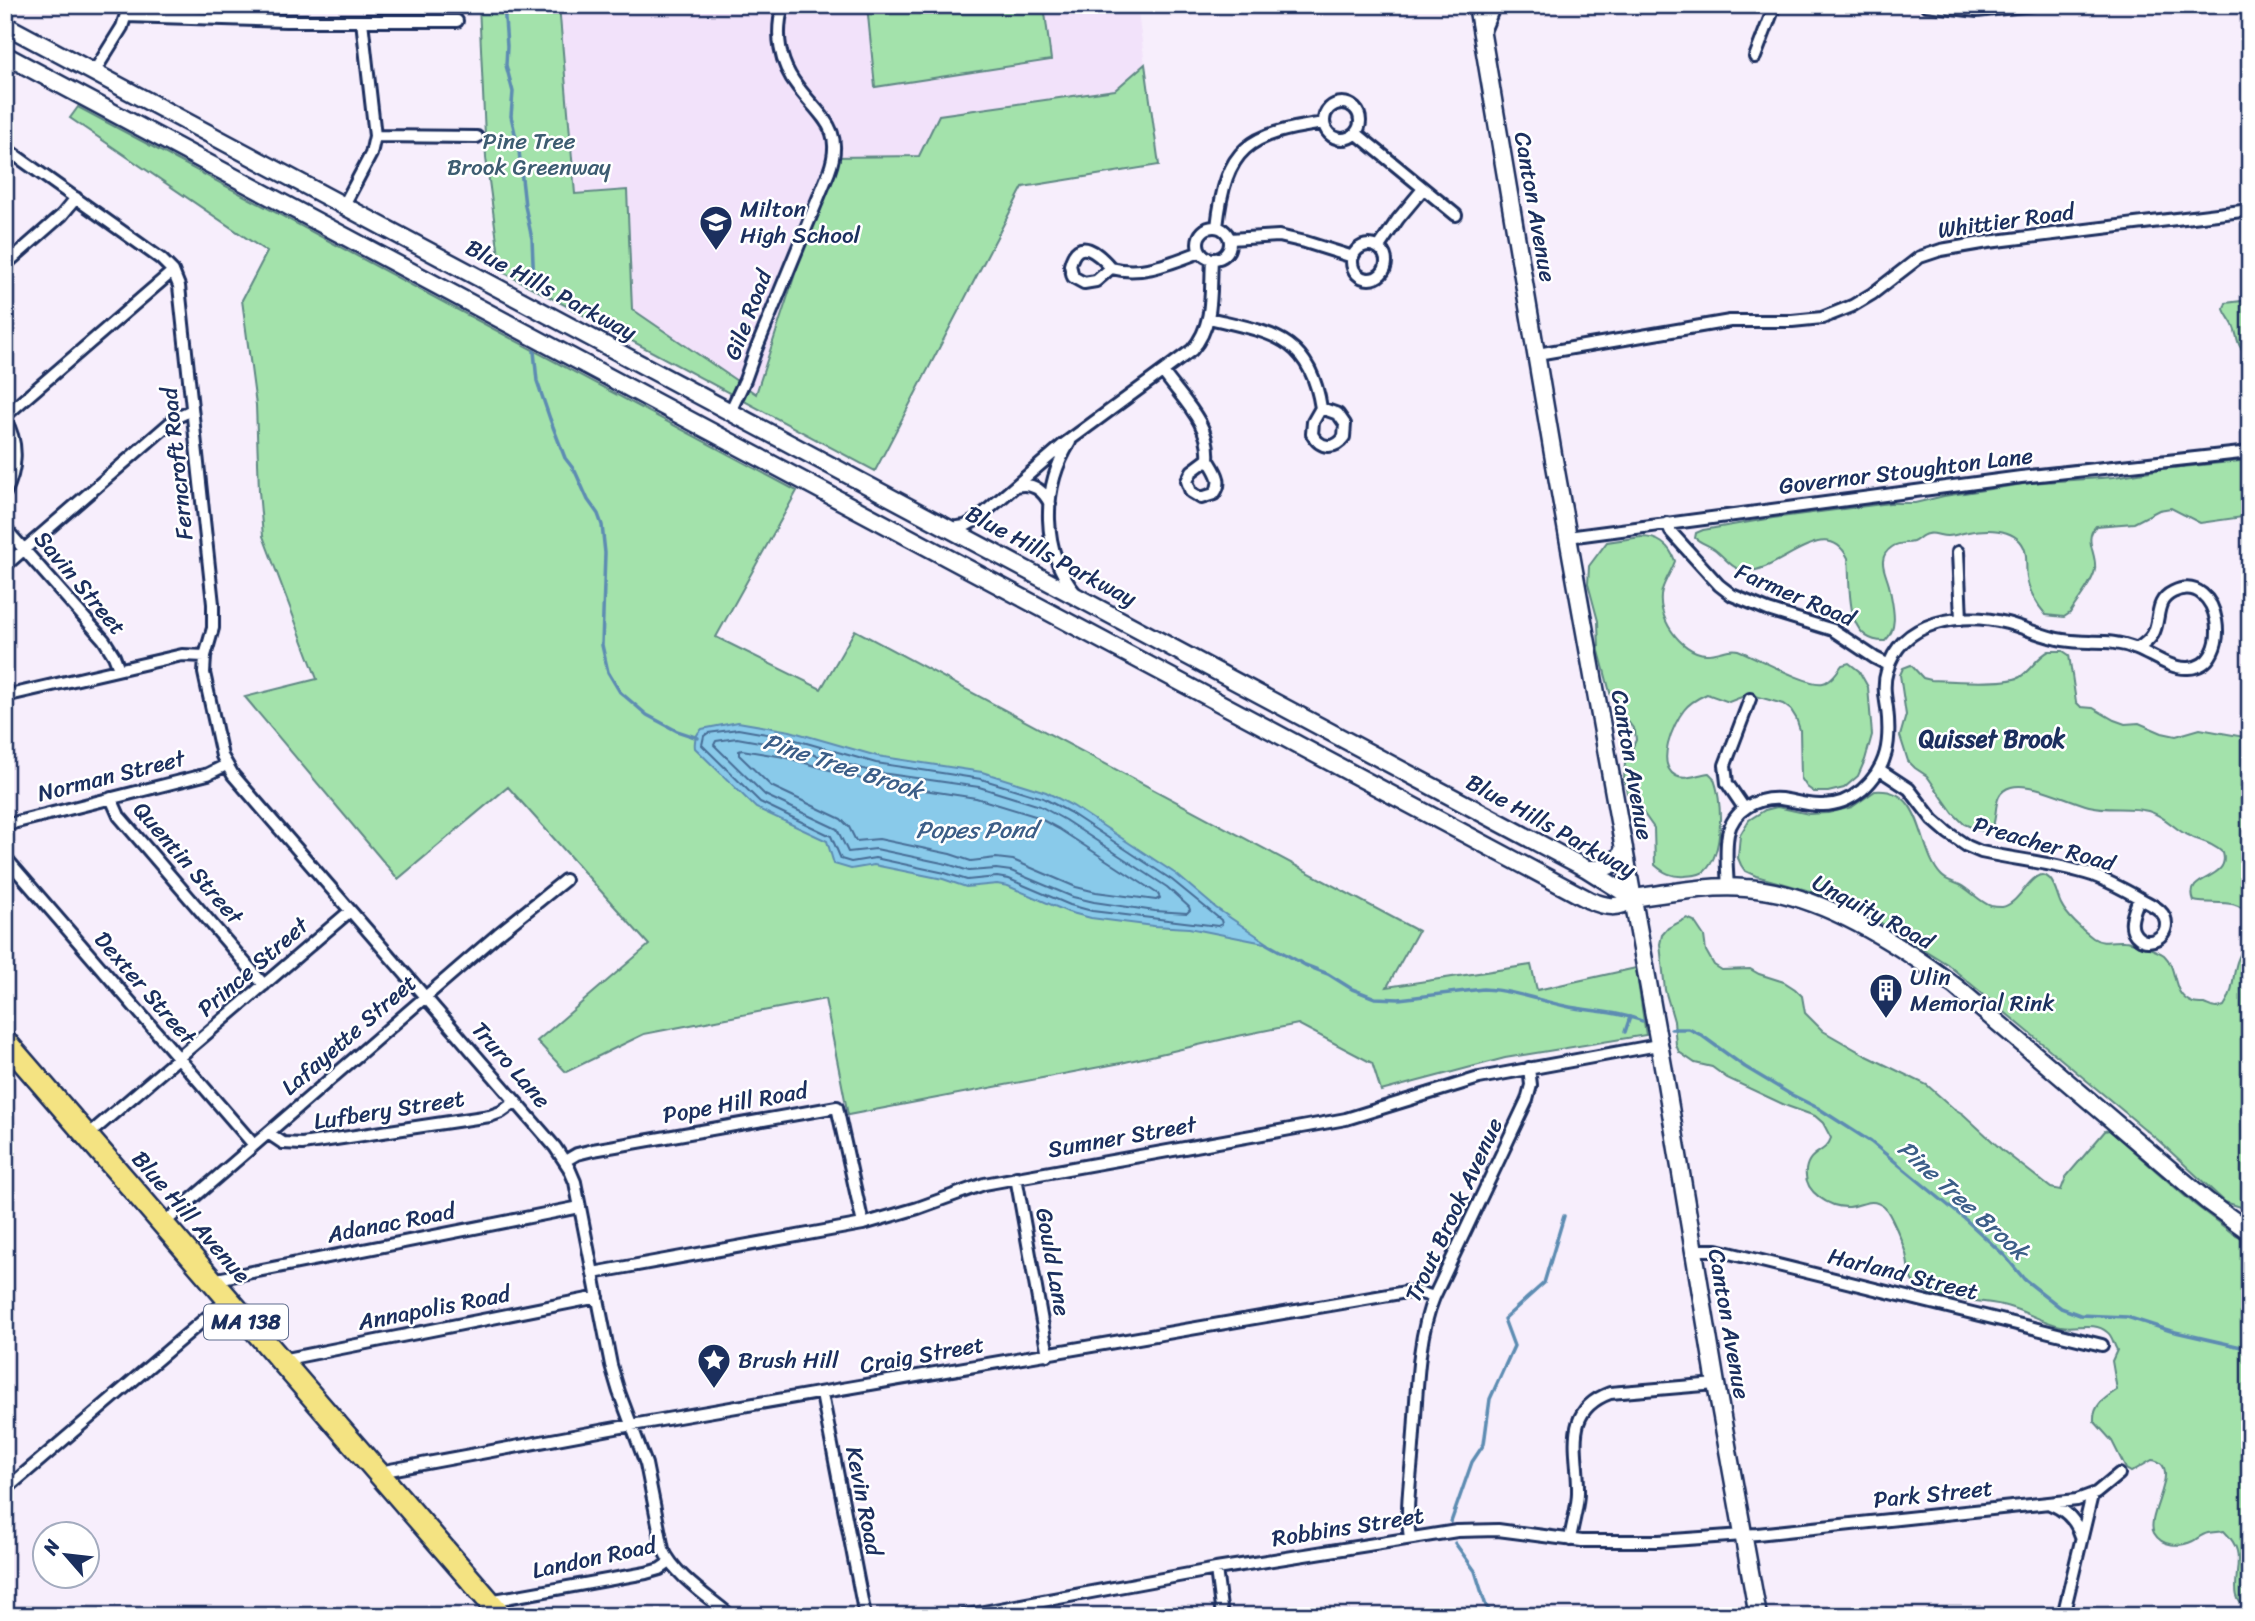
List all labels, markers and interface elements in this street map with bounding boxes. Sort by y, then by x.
park label: Pine Tree Brook Greenway [447,121,611,188]
street label: Canton Avenue [1502,129,1568,286]
place label: Milton High School [740,189,861,256]
street label: Whittier Road [1935,191,2079,251]
school or university icon: Milton High School [697,203,735,252]
street label: Blue Hills Parkway [458,227,644,353]
street label: Gile Road [712,262,785,366]
street label: Ferncroft Road [148,384,205,542]
street label: Governor Stoughton Lane [1777,435,2036,507]
street label: Blue Hills Parkway [958,493,1144,619]
street label: Savin Street [23,521,137,645]
street label: Farmer Road [1728,551,1863,639]
street label: Canton Avenue [1599,687,1665,844]
district label: Quisset Brook [1919,718,2066,760]
water label: Pine Tree Brook [758,720,931,813]
street label: Norman Street [33,737,191,814]
street label: Blue Hills Parkway [1458,762,1644,890]
street label: Quentin Street [122,792,255,936]
street label: Preacher Road [1968,804,2122,884]
water label: Popes Pond [916,809,1043,851]
street label: Unquity Road [1804,863,1943,962]
street label: Prince Street [188,905,320,1028]
street label: Dexter Street [83,921,208,1056]
place label: Ulin Memorial Rink [1910,957,2055,1024]
street label: Lafayette Street [271,964,427,1106]
building icon: Ulin Memorial Rink [1867,971,1905,1020]
street label: Truro Lane [461,1012,561,1119]
street label: Pope Hill Road [659,1070,812,1136]
street label: Lufbery Street [311,1078,467,1142]
street label: Sumner Street [1044,1103,1201,1170]
street label: Trout Brook Avenue [1393,1111,1515,1309]
water label: Pine Tree Brook [1888,1129,2041,1273]
street label: Blue Hill Avenue [121,1141,261,1293]
street label: Adanac Road [323,1190,460,1256]
street label: Gould Lane [1023,1205,1083,1320]
street label: Harland Street [1824,1236,1982,1312]
street label: Canton Avenue [1696,1246,1762,1403]
street label: Annapolis Road [354,1273,515,1343]
road number: MA 138 [204,1304,288,1340]
street label: Craig Street [857,1324,987,1386]
place label: Brush Hill [738,1340,839,1381]
place icon: Brush Hill [695,1341,733,1390]
street label: Kevin Road [833,1443,895,1561]
street label: Park Street [1871,1467,1995,1521]
street label: Robbins Street [1269,1495,1427,1559]
north arrow [32,1520,102,1590]
street label: Landon Road [528,1524,662,1591]
text: N [33,1533,69,1562]

